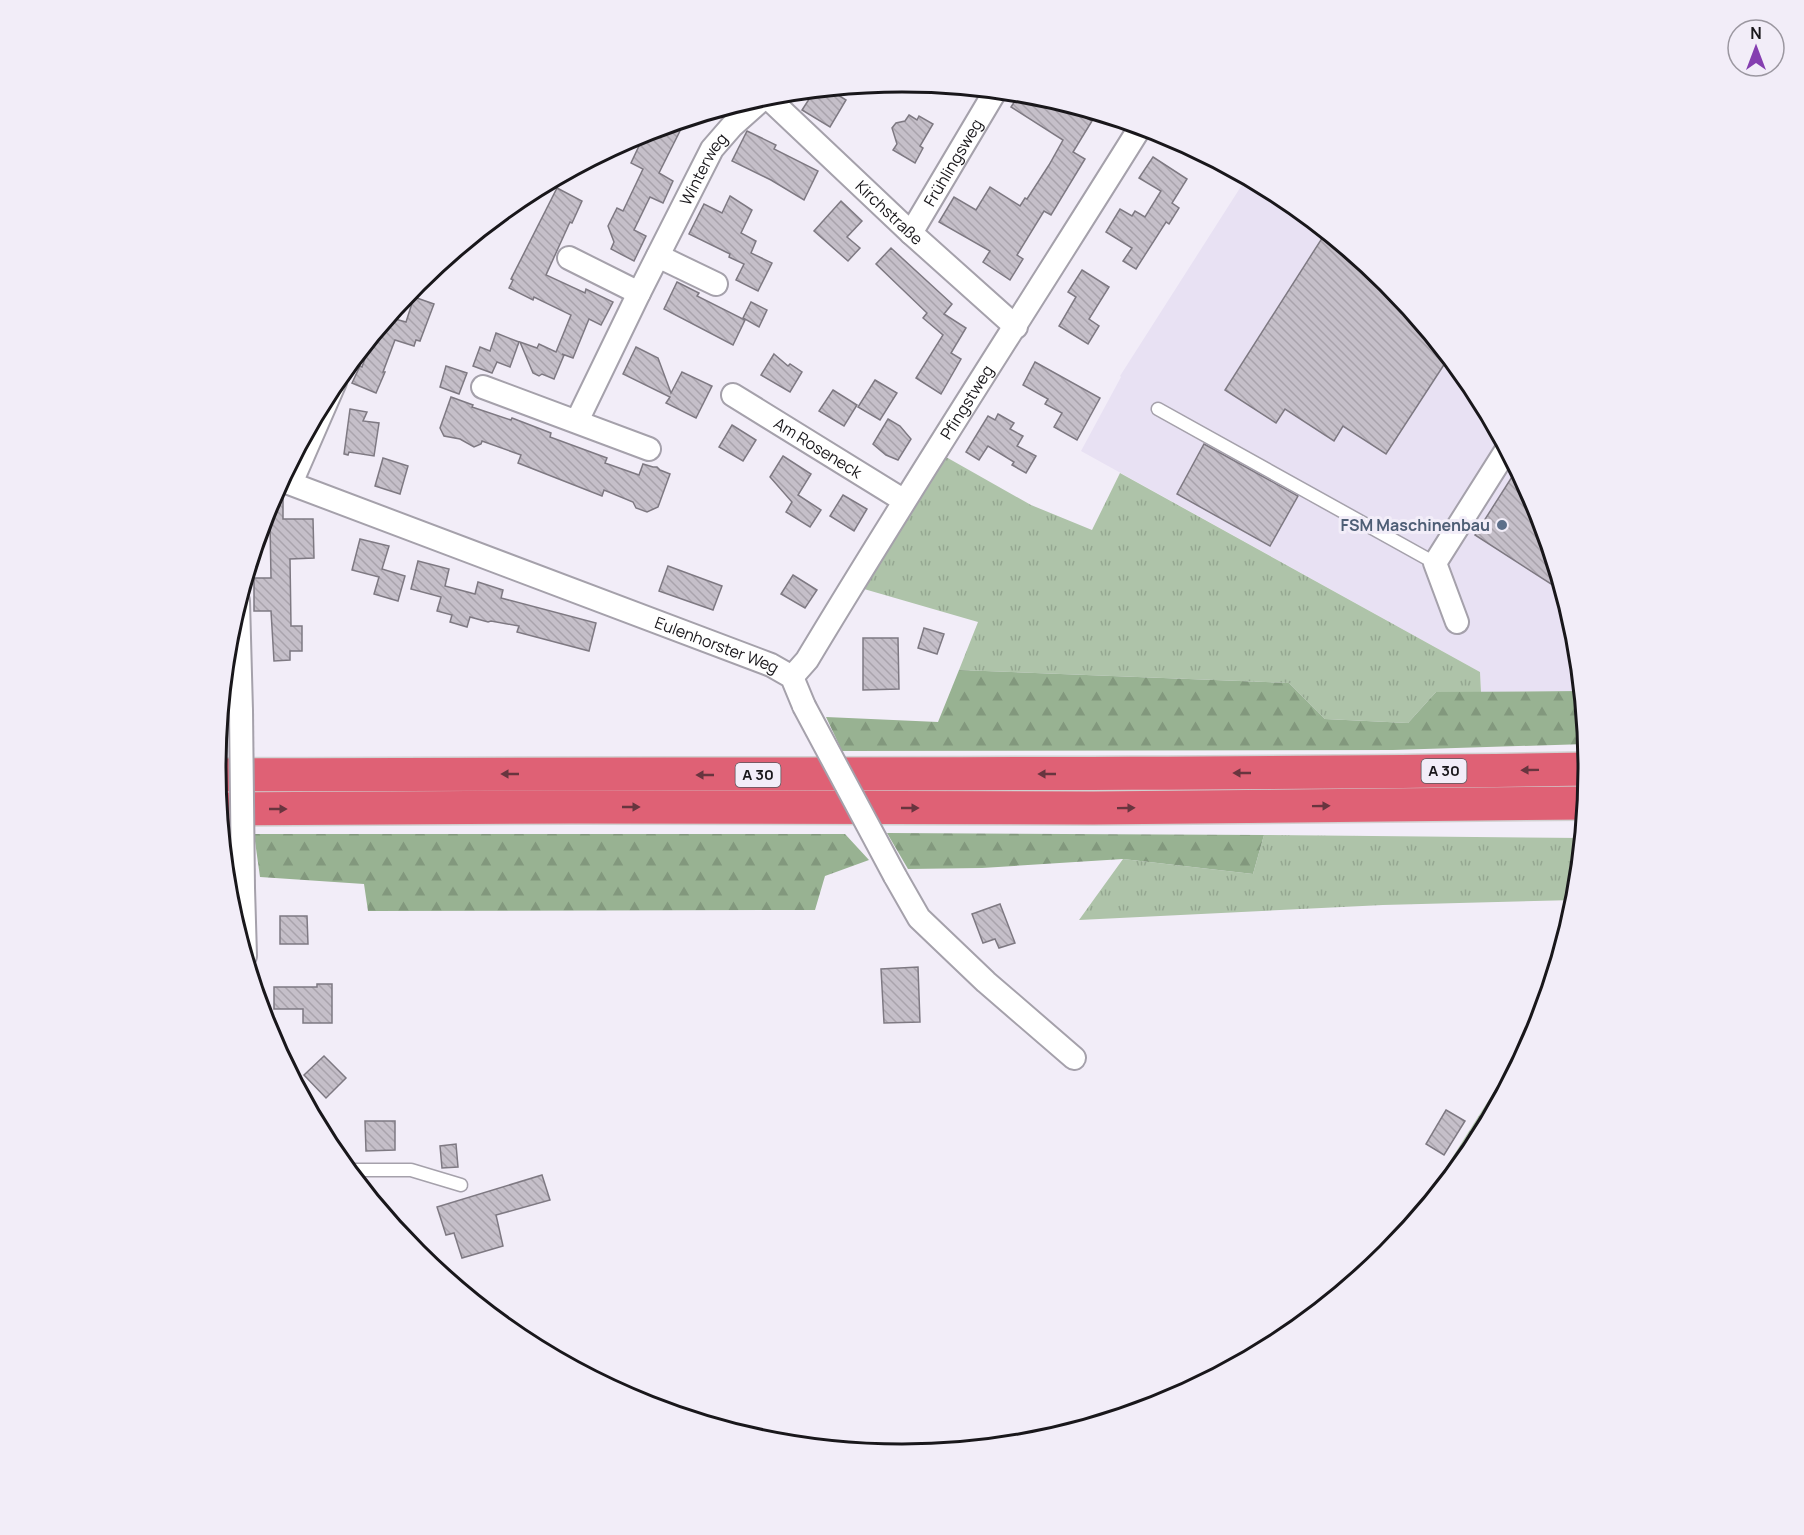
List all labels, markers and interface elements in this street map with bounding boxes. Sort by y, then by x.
north arrow [1726,18,1786,78]
text: N [1750,22,1762,44]
street label: Frühlingsweg [918,115,987,210]
street label: Winterweg [674,128,732,209]
street label: Kirchstraße [851,175,928,250]
street label: Pfingstweg [935,361,998,443]
street label: Am Roseneck [770,412,867,484]
place label: FSM Maschinenbau [1341,514,1490,536]
marker: FSM Maschinenbau [1495,518,1509,532]
street label: Eulenhorster Weg [652,611,783,678]
road number: A 30 [1422,759,1466,783]
road number: A 30 [736,763,780,787]
one-way arrow [1520,765,1539,774]
one-way arrow [500,769,519,779]
one-way arrow [1037,769,1056,779]
one-way arrow [1232,769,1251,778]
one-way arrow [695,770,714,780]
one-way arrow [1311,801,1330,811]
one-way arrow [621,802,640,812]
one-way arrow [900,803,919,813]
one-way arrow [1116,803,1135,813]
one-way arrow [269,804,288,814]

